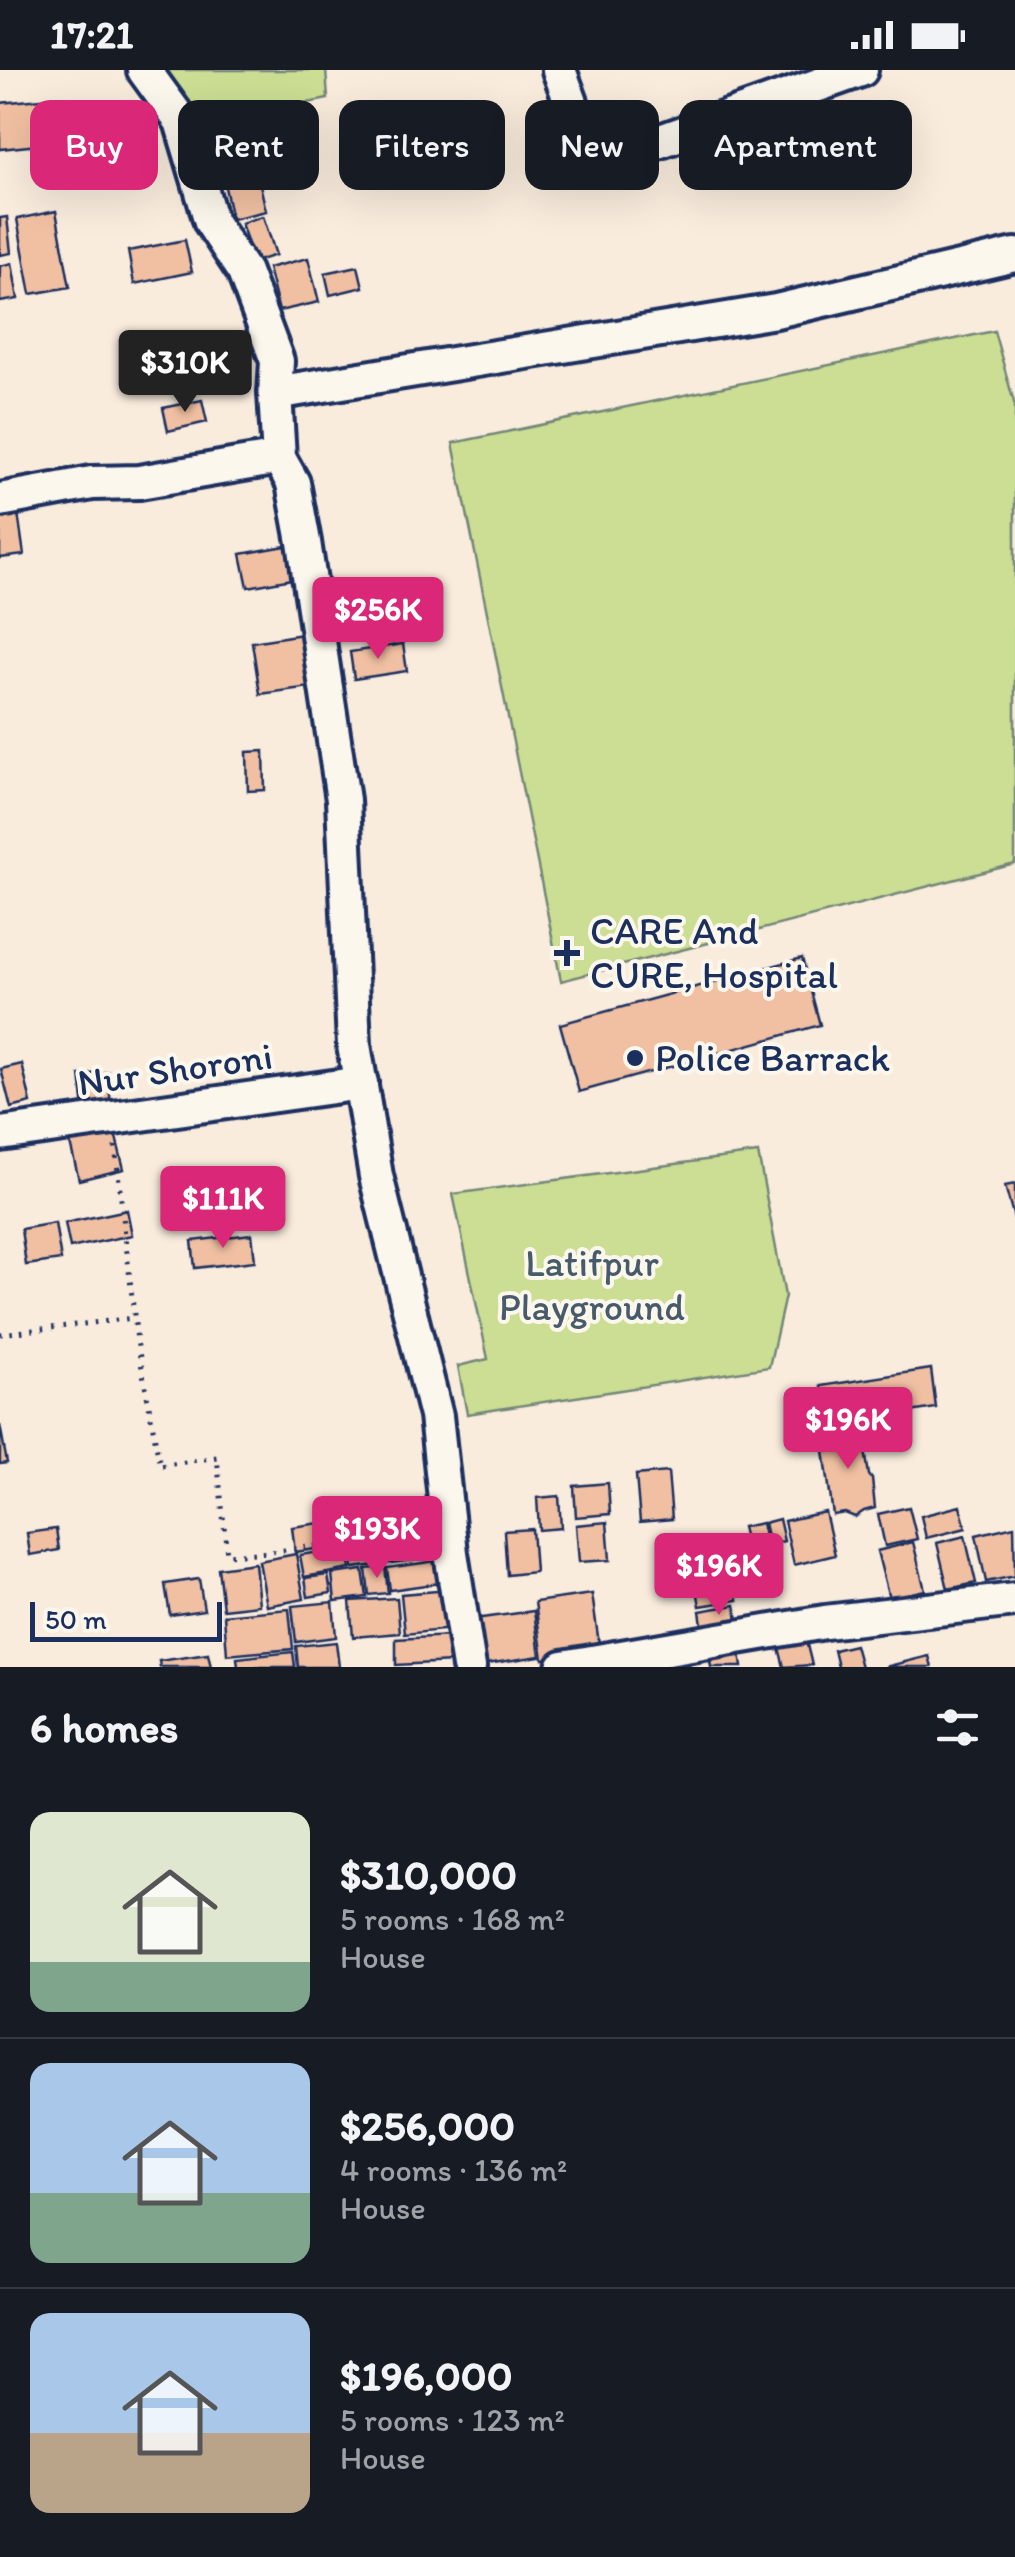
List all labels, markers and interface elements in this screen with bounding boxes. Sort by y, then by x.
text: 17:21 [50,12,133,58]
chip: Buy [30,100,158,190]
chip: Rent [178,100,319,190]
chip: Filters [339,100,505,190]
chip: New [525,100,659,190]
chip: Apartment [679,100,912,190]
pin: $310K [115,330,255,415]
text: $310K [141,343,229,381]
pin: $256K [308,577,448,662]
text: $256K [334,590,422,628]
place label: CARE And CURE, Hospital [590,908,838,998]
marker: CARE And CURE, Hospital [554,940,580,966]
street label: Nur Shoroni [75,1033,275,1105]
place label: Police Barrack [655,1035,890,1081]
marker: Police Barrack [624,1047,646,1069]
pin: $111K [153,1166,293,1251]
text: $111K [182,1179,264,1217]
park label: Latifpur Playground [499,1240,685,1330]
pin: $196K [778,1387,918,1472]
text: $196K [805,1400,891,1438]
pin: $193K [307,1496,447,1581]
text: $193K [334,1509,420,1547]
pin: $196K [649,1533,789,1618]
text: $196K [676,1546,762,1584]
scale bar [30,1597,222,1642]
text: 50 m [45,1602,107,1636]
icon: filters [930,1700,985,1755]
text: 6 homes [30,1702,178,1753]
text: $310,000 [340,1849,517,1900]
icon: home [110,1852,230,1972]
text: 5 rooms · 168 m² [340,1900,565,1938]
text: House [340,1938,426,1976]
text: $256,000 [340,2100,515,2151]
icon: home [110,2103,230,2223]
text: 4 rooms · 136 m² [340,2151,567,2189]
text: House [340,2189,426,2227]
text: $196,000 [340,2350,513,2401]
icon: home [110,2353,230,2473]
text: 5 rooms · 123 m² [340,2401,565,2439]
text: House [340,2439,426,2477]

